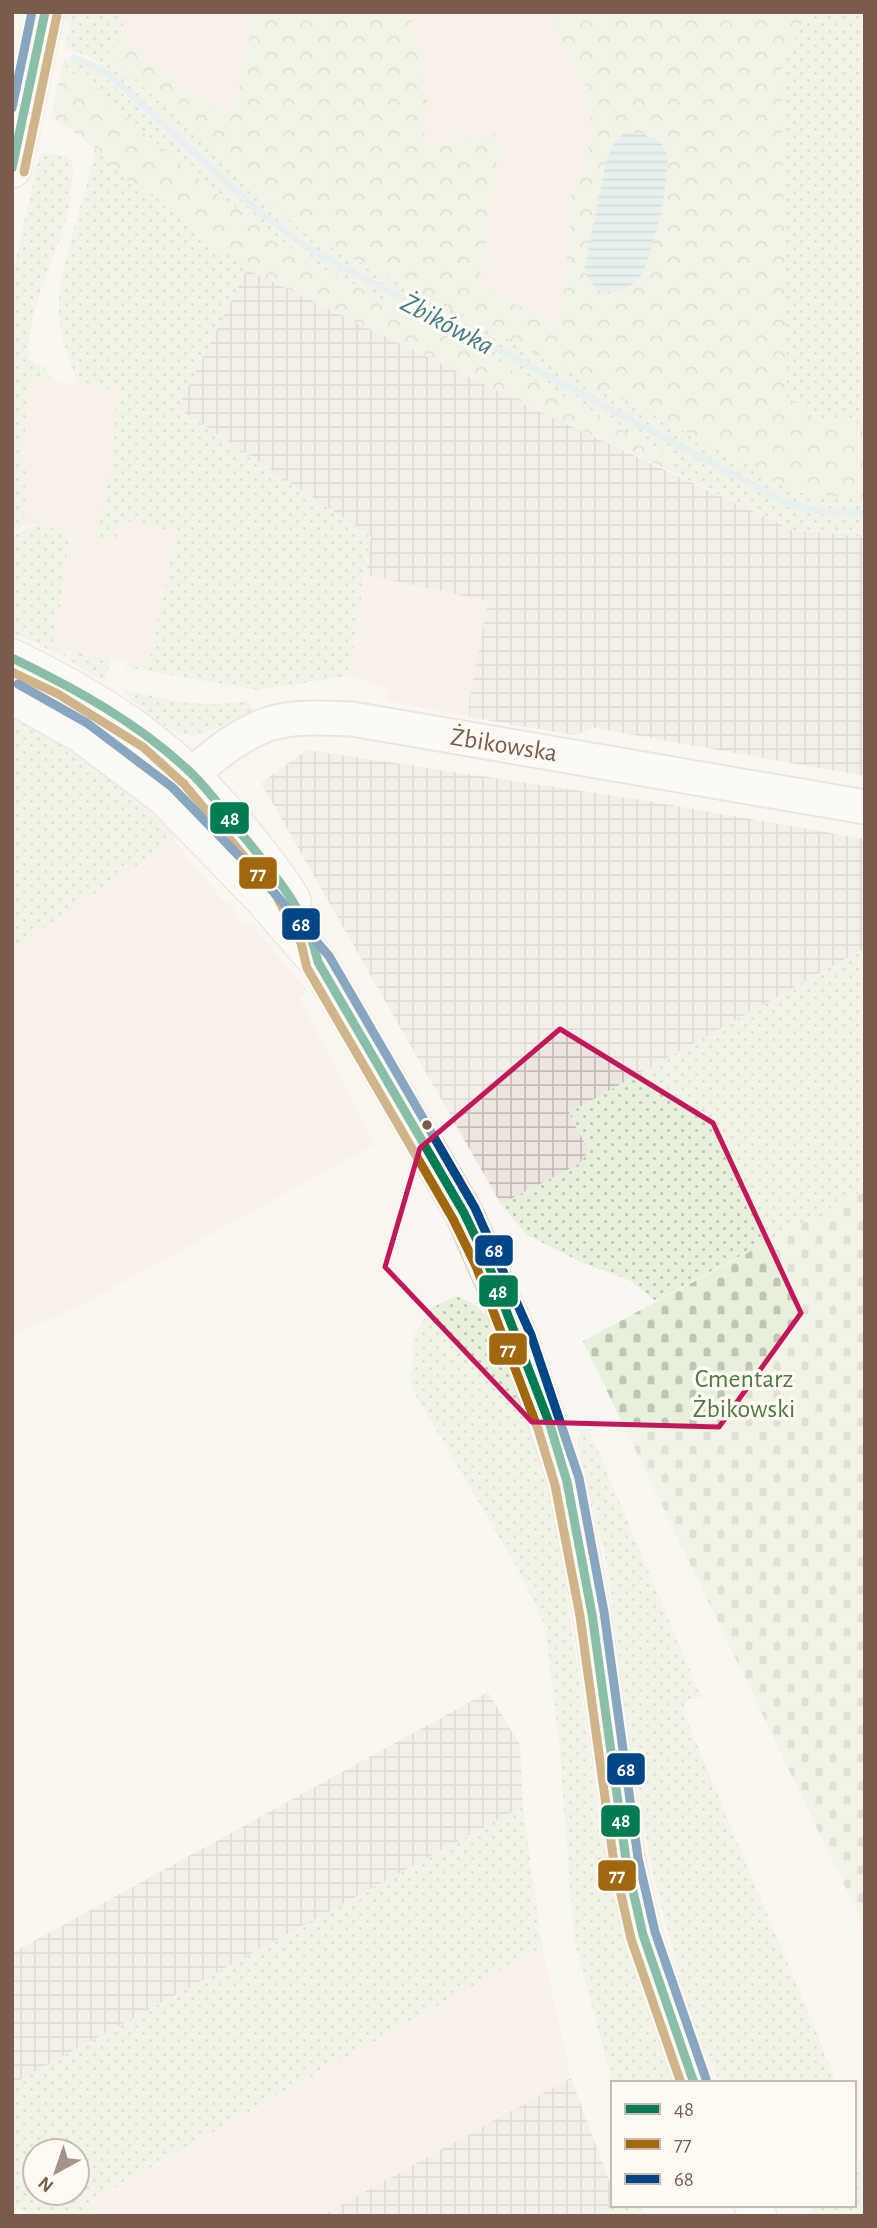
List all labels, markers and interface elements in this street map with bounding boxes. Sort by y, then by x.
water label: Żbikówka [396,287,499,361]
street label: Żbikowska [449,723,559,766]
line badge: 48 [209,801,250,835]
text: 48 [221,810,239,829]
line badge: 77 [238,856,278,890]
text: 77 [250,865,266,884]
line badge: 68 [281,907,321,941]
text: 68 [292,916,310,935]
unlabelled marker [420,1118,434,1132]
line badge: 68 [474,1234,514,1267]
text: 68 [485,1242,503,1261]
line badge: 48 [478,1274,519,1308]
text: 48 [489,1283,507,1302]
line badge: 77 [488,1332,528,1366]
text: 77 [500,1341,516,1360]
park label: Cmentarz Żbikowski [693,1366,795,1422]
line badge: 68 [606,1752,646,1786]
text: 68 [617,1761,635,1780]
line badge: 48 [600,1804,641,1838]
text: 48 [612,1812,630,1831]
line badge: 77 [597,1859,637,1892]
text: 77 [609,1867,625,1886]
legend [611,2081,856,2207]
text: 48 [674,2099,694,2120]
text: 77 [674,2134,692,2155]
north arrow [21,2137,91,2207]
text: 68 [674,2169,694,2190]
text: N [35,2172,57,2195]

